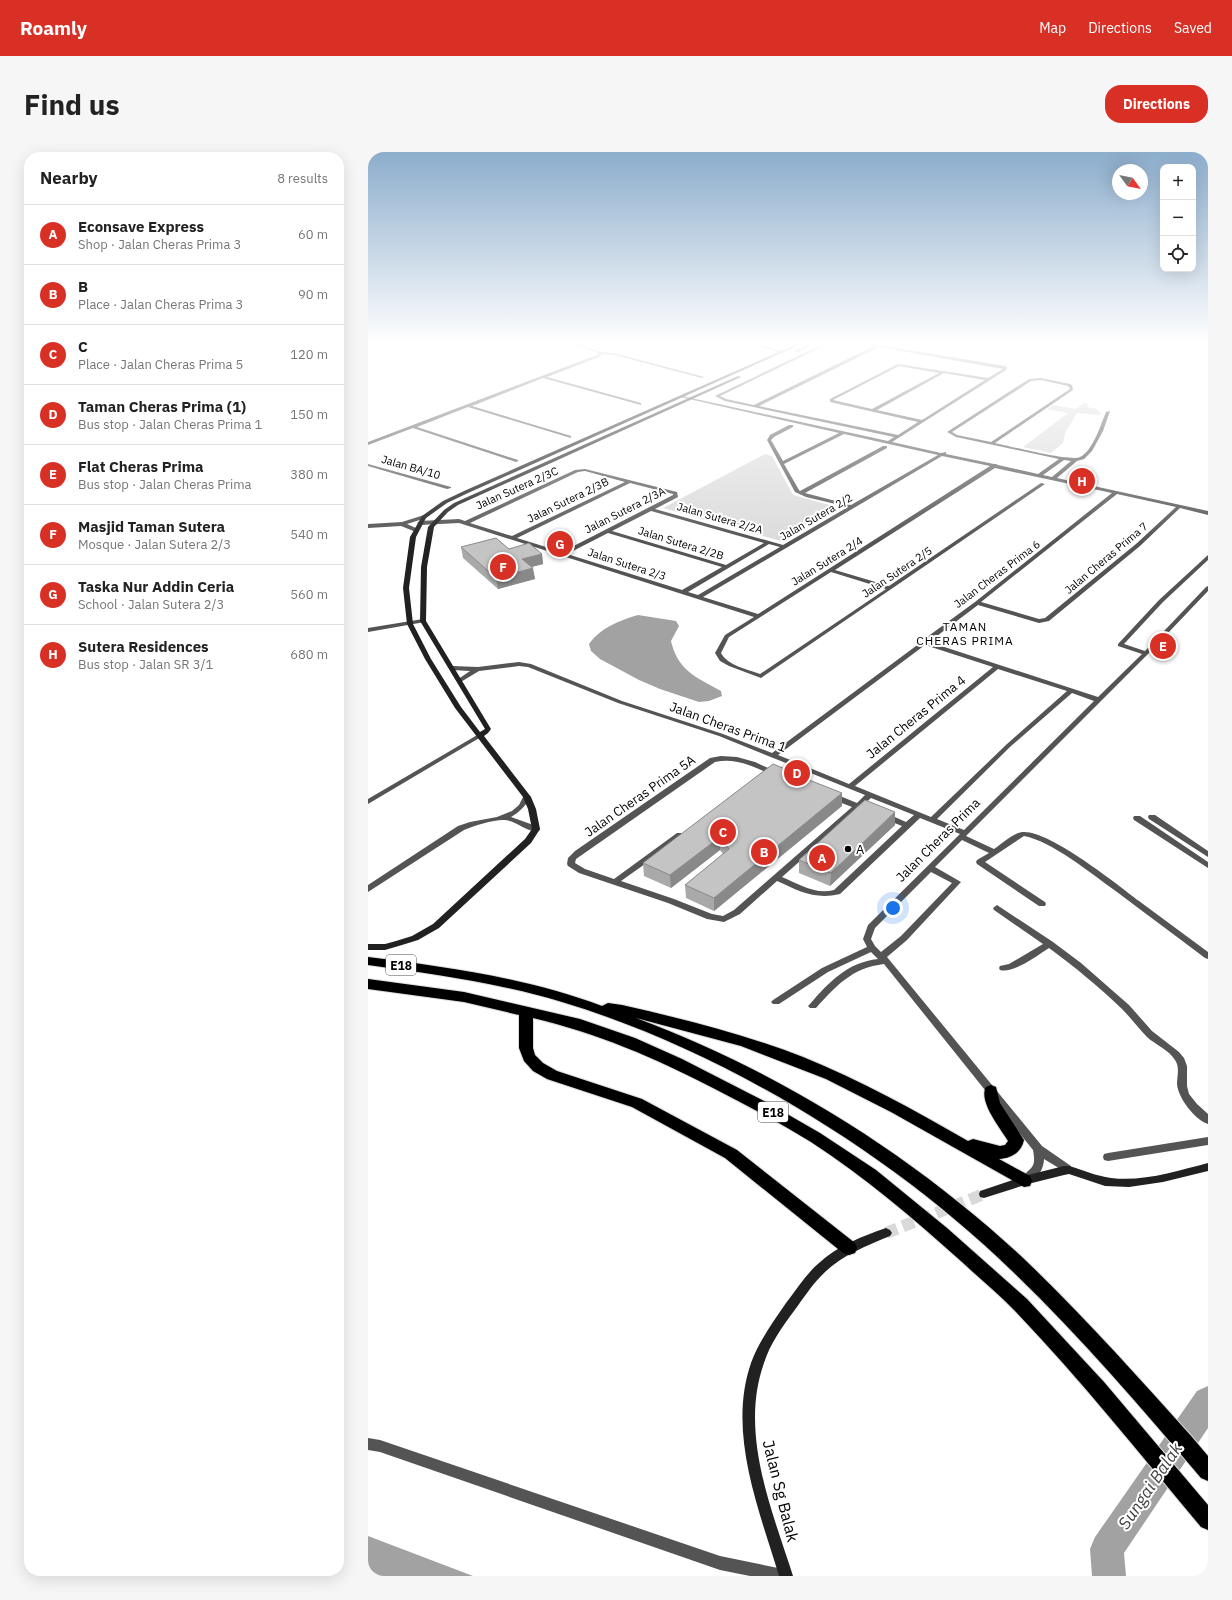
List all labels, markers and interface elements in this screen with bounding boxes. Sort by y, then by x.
text: Roamly [20,16,87,40]
text: Map [1039,19,1066,37]
text: Directions [1088,19,1152,37]
text: Saved [1174,19,1212,37]
button: Directions [1105,85,1208,123]
text: Find us [24,86,120,123]
north arrow [1112,164,1148,200]
map controls [1160,164,1196,272]
button: + [1160,164,1196,200]
text: Nearby [40,167,98,189]
text: 8 results [277,170,328,187]
button: − [1160,200,1196,236]
text: Econsave Express [78,217,204,236]
text: A [49,226,57,243]
text: 60 m [298,226,328,243]
text: Shop · Jalan Cheras Prima 3 [78,236,241,253]
button: locate [1160,236,1196,272]
text: B [78,277,88,296]
text: B [49,286,57,303]
text: 90 m [298,286,328,303]
text: Place · Jalan Cheras Prima 3 [78,296,243,313]
text: C [78,337,88,356]
text: C [49,346,57,363]
text: 120 m [290,346,328,363]
text: Place · Jalan Cheras Prima 5 [78,356,243,373]
text: Taman Cheras Prima (1) [78,397,246,416]
text: D [48,406,58,423]
text: 150 m [290,406,328,423]
text: Bus stop · Jalan Cheras Prima 1 [78,416,262,433]
street label: Jalan BA/10 [380,452,442,482]
text: Flat Cheras Prima [78,457,204,476]
street label: Jalan Sutera 2/3C [474,464,560,512]
text: E [49,466,57,483]
text: 380 m [290,466,328,483]
pin: H [1069,466,1095,496]
street label: Jalan Sutera 2/3B [525,474,611,526]
text: Bus stop · Jalan Cheras Prima [78,476,251,493]
street label: Jalan Sutera 2/3A [582,484,668,536]
street label: Jalan Sutera 2/2 [777,491,855,543]
street label: Jalan Sutera 2/2A [675,499,765,537]
text: Masjid Taman Sutera [78,517,225,536]
street label: Jalan Cheras Prima 7 [1062,519,1150,597]
street label: Jalan Sutera 2/2B [637,523,725,563]
text: F [49,526,57,543]
text: 540 m [290,526,328,543]
pin: G [547,529,573,559]
street label: Jalan Sutera 2/4 [789,533,866,589]
text: Mosque · Jalan Sutera 2/3 [78,536,231,553]
street label: Jalan Cheras Prima 6 [951,537,1043,611]
street label: Jalan Sutera 2/5 [859,543,935,601]
street label: Jalan Sutera 2/3 [586,545,668,583]
pin: F [490,552,516,582]
text: Taska Nur Addin Ceria [78,577,234,596]
text: G [48,586,58,603]
text: 560 m [290,586,328,603]
text: School · Jalan Sutera 2/3 [78,596,224,613]
district label: TAMAN CHERAS PRIMA [916,619,1014,648]
pin: E [1150,631,1176,661]
text: Sutera Residences [78,637,209,656]
text: H [48,646,58,663]
text: 680 m [290,646,328,663]
text: Bus stop · Jalan SR 3/1 [78,656,213,673]
street label: Jalan Cheras Prima 4 [863,672,969,762]
street label: Jalan Cheras Prima 1 [667,698,789,756]
street label: Jalan Cheras Prima 5A [581,751,699,841]
pin: D [784,758,810,788]
street label: Jalan Cheras Prima [892,794,984,886]
pin: C [710,817,736,847]
pin: B [751,837,777,867]
place label: A [856,841,865,858]
pin: A [809,843,835,873]
marker: A [843,844,853,854]
your location [883,898,903,918]
road number: E18 [386,955,416,975]
road number: E18 [758,1102,788,1122]
street label: Jalan Sg Balak [759,1438,803,1545]
water label: Sungai Balak [1113,1438,1188,1533]

